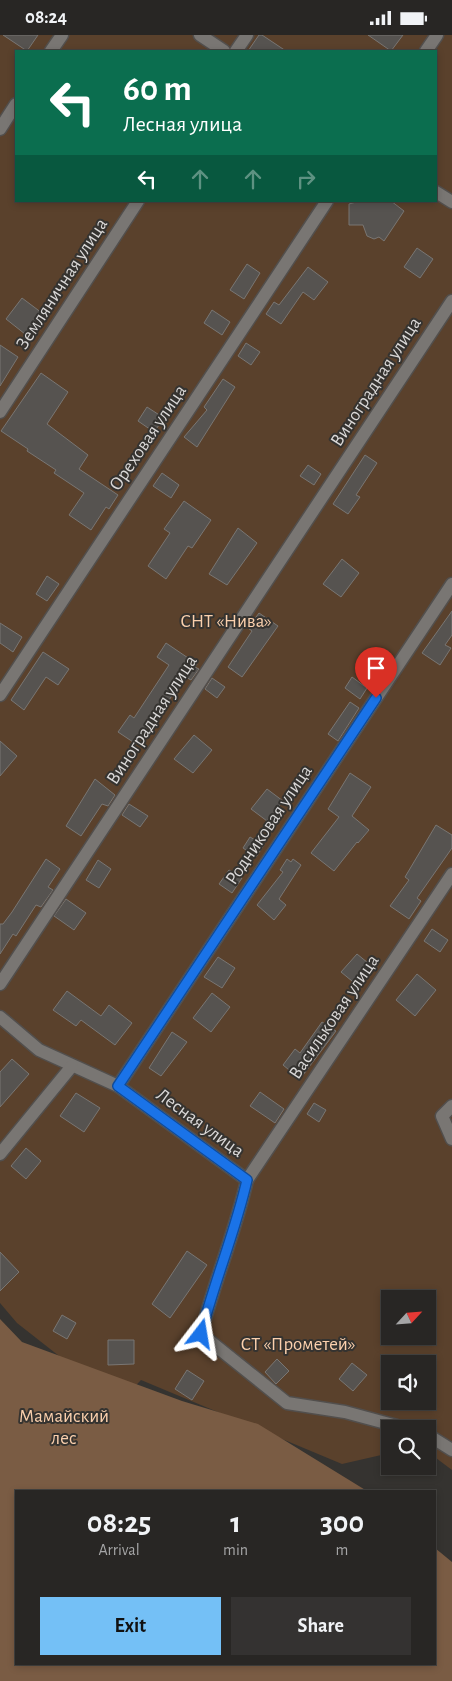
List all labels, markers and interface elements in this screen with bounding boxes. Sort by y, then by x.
text: 08:24 [25,8,67,27]
icon: left [40,70,105,135]
text: 60 m [123,72,192,107]
text: Лесная улица [123,113,242,135]
icon: left [133,165,161,193]
icon: ahead [186,165,214,193]
icon: ahead [239,165,267,193]
icon: right [292,165,320,193]
street label: Земляничная улица [13,215,112,353]
street label: Виноградная улица [327,314,425,450]
street label: Ореховая улица [106,382,190,494]
park label: СНТ «Нива» [180,612,272,631]
pin [355,647,397,698]
street label: Виноградная улица [103,652,201,788]
icon: arrive [362,654,390,682]
street label: Родниковая улица [222,762,316,888]
street label: Васильковая улица [285,951,383,1083]
street label: Лесная улица [153,1085,248,1161]
north arrow [381,1290,436,1345]
map controls [381,1290,436,1475]
position arrow [174,1307,226,1359]
park label: СТ «Прометей» [241,1335,355,1354]
button: sound [381,1355,436,1410]
park label: Мамайский лес [19,1407,109,1448]
button: search [381,1420,436,1475]
text: 08:25 [87,1508,151,1538]
text: 1 [230,1508,241,1538]
text: 300 [320,1508,364,1538]
text: Arrival [98,1542,140,1558]
text: min [223,1542,248,1558]
text: m [336,1542,348,1558]
button: Exit [40,1597,221,1655]
button: Share [231,1597,411,1655]

